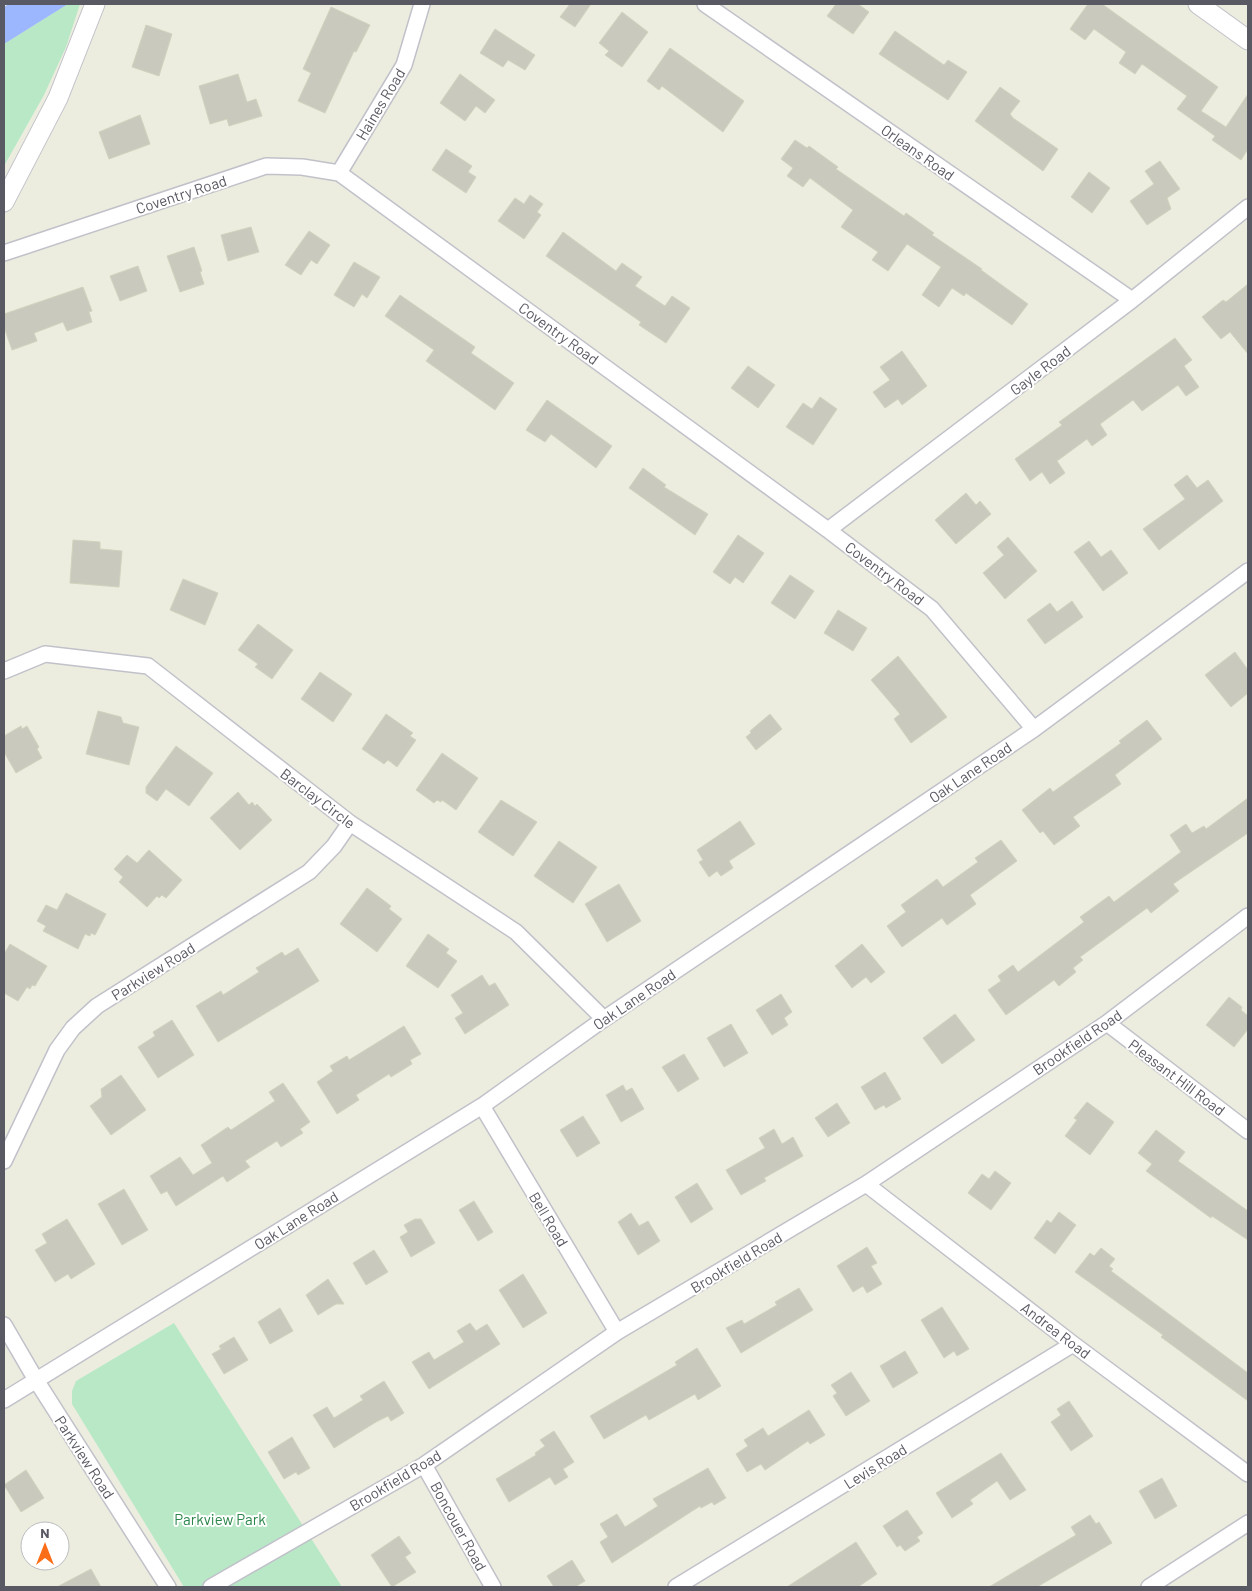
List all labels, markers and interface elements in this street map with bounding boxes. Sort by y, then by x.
street label: Haines Road [352,65,408,143]
street label: Orleans Road [878,120,958,184]
street label: Coventry Road [133,171,229,217]
street label: Coventry Road [516,298,602,368]
street label: Gayle Road [1006,341,1074,399]
street label: Coventry Road [842,537,928,609]
street label: Oak Lane Road [925,738,1015,806]
street label: Barclay Circle [277,764,359,832]
street label: Parkview Road [108,938,198,1004]
street label: Oak Lane Road [589,965,679,1033]
street label: Brookfield Road [1029,1006,1125,1078]
street label: Pleasant Hill Road [1125,1035,1229,1119]
street label: Oak Lane Road [251,1187,341,1253]
street label: Bell Road [526,1188,572,1250]
street label: Brookfield Road [687,1228,785,1296]
street label: Andrea Road [1018,1298,1094,1362]
street label: Parkview Road [52,1412,118,1502]
street label: Levis Road [840,1440,910,1492]
street label: Brookfield Road [346,1446,444,1514]
street label: Boncouer Road [427,1478,491,1574]
park label: Parkview Park [174,1510,266,1528]
north arrow [20,1521,70,1571]
text: N [40,1524,50,1541]

